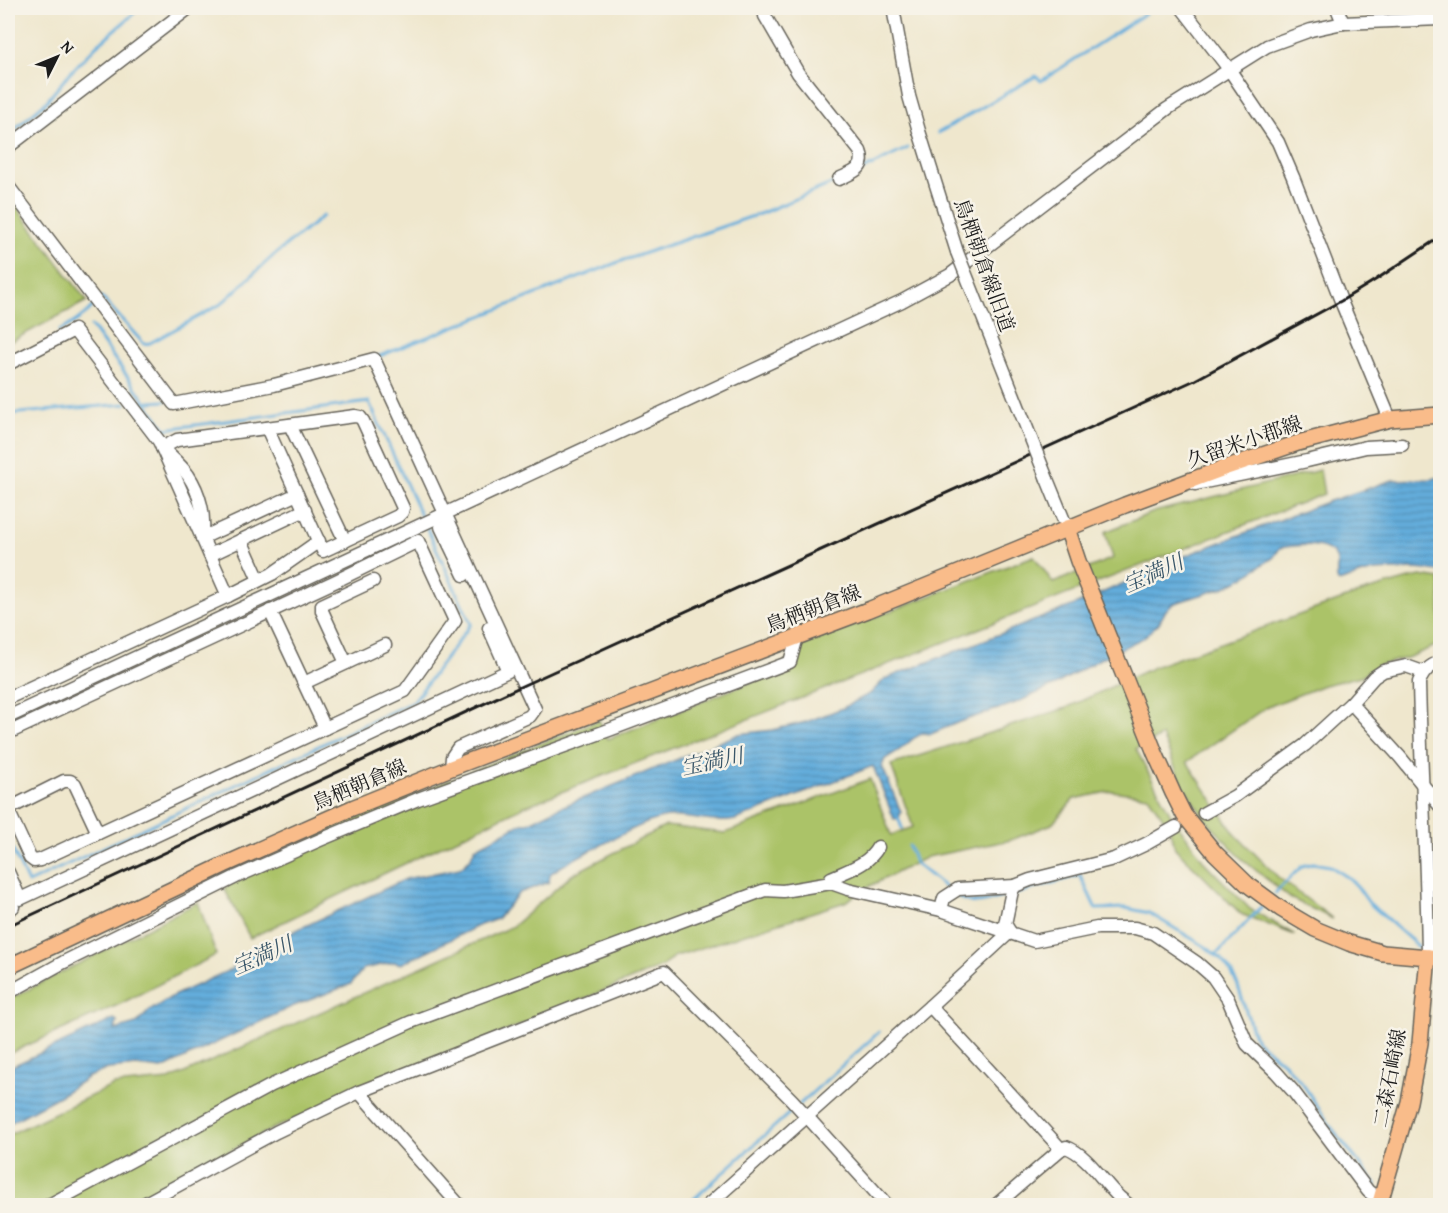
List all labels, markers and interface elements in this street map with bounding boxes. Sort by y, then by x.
north arrow [27,27,87,87]
text: N [56,35,81,59]
street label: 鳥栖朝倉線旧道 [947,194,1023,336]
street label: 久留米小郡線 [1183,408,1305,474]
water label: 宝満川 [1118,545,1190,600]
street label: 鳥栖朝倉線 [761,577,865,639]
water label: 宝満川 [678,739,748,783]
street label: 鳥栖朝倉線 [307,751,411,817]
water label: 宝満川 [227,927,299,982]
street label: 二森石崎線 [1365,1026,1413,1130]

